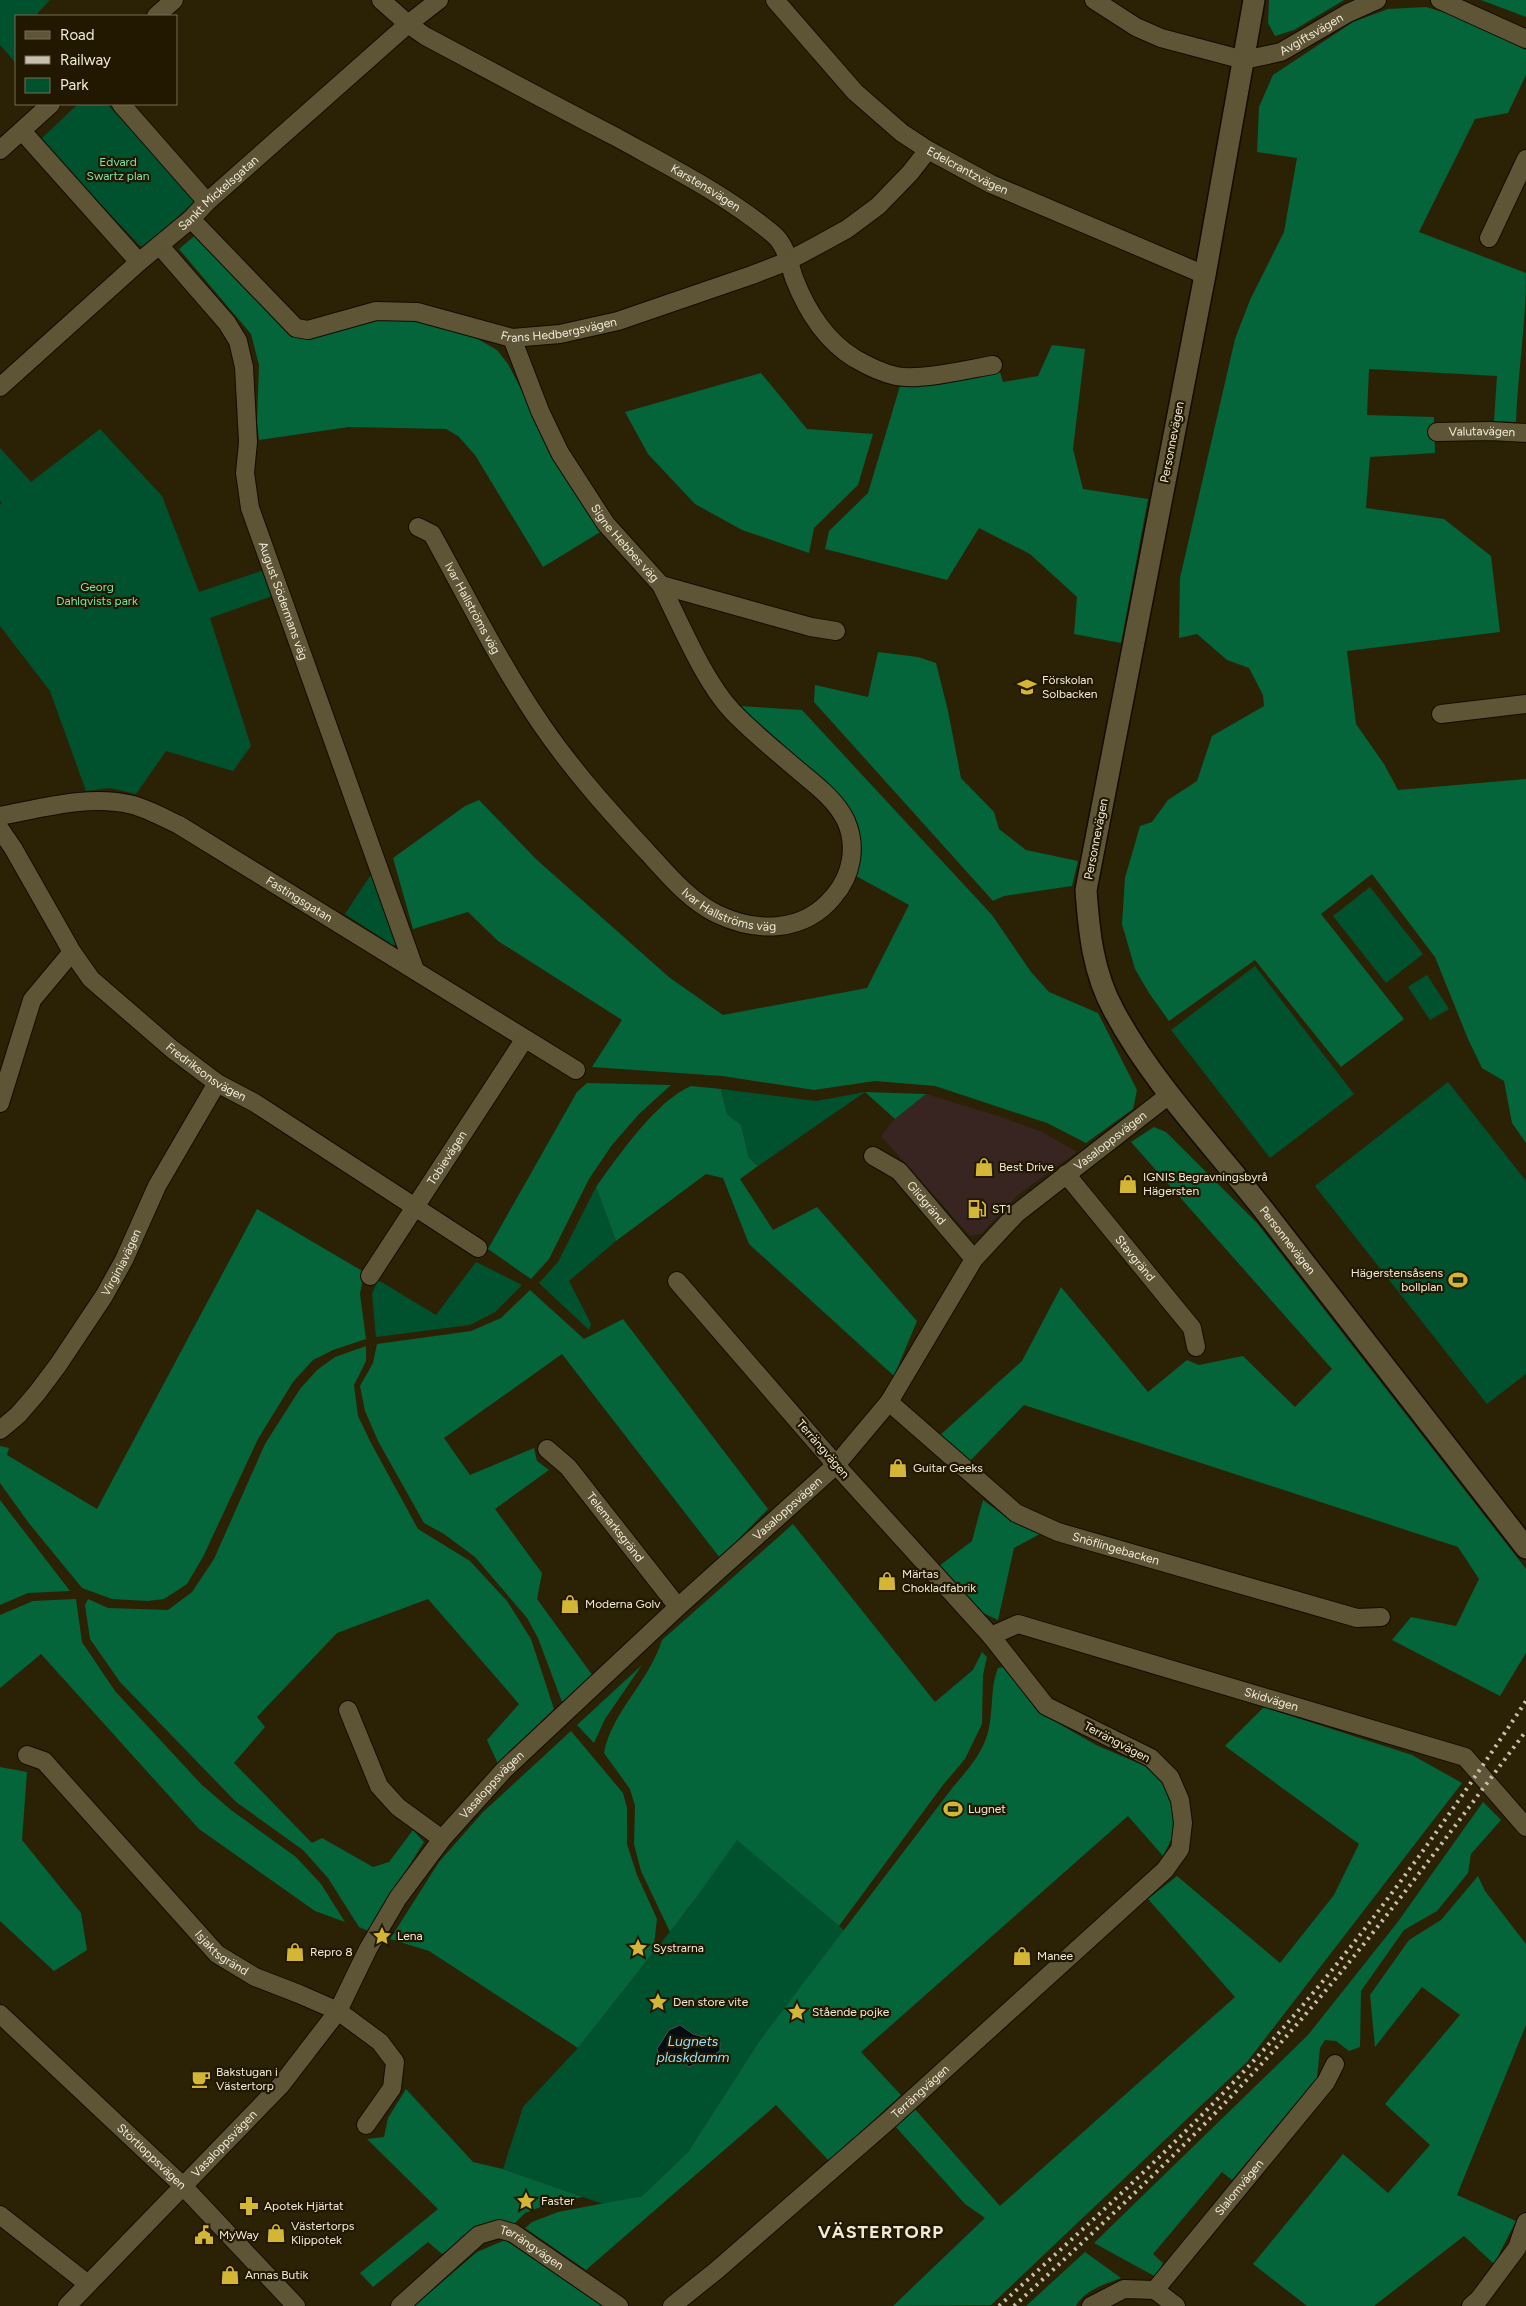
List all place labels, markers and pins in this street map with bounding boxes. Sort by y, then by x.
place label: Förskolan Solbacken [1042,673,1098,701]
school or university icon: Förskolan Solbacken [1016,676,1038,698]
shop icon: Best Drive [973,1156,995,1178]
place label: Best Drive [999,1160,1054,1174]
place label: IGNIS Begravningsbyrå Hägersten [1143,1170,1268,1198]
shop icon: IGNIS Begravningsbyrå Hägersten [1117,1173,1139,1195]
fuel station icon: ST1 [966,1198,988,1220]
place label: ST1 [992,1202,1011,1216]
place label: Hägerstensåsens bollplan [1351,1266,1443,1294]
sports icon: Hägerstensåsens bollplan [1447,1269,1469,1291]
shop icon: Guitar Geeks [887,1457,909,1479]
place label: Guitar Geeks [913,1461,983,1475]
place label: Märtas Chokladfabrik [902,1567,976,1595]
shop icon: Märtas Chokladfabrik [876,1570,898,1592]
shop icon: Moderna Golv [559,1593,581,1615]
place label: Moderna Golv [585,1597,661,1611]
sports icon: Lugnet [942,1798,964,1820]
place label: Lugnet [968,1802,1006,1816]
place icon: Lena [371,1925,393,1947]
place label: Lena [397,1929,423,1943]
place icon: Systrarna [627,1937,649,1959]
shop icon: Repro 8 [284,1941,306,1963]
place label: Systrarna [653,1941,704,1955]
place label: Repro 8 [310,1945,353,1959]
shop icon: Manee [1011,1945,1033,1967]
place label: Manee [1037,1949,1074,1963]
place icon: Den store vite [647,1991,669,2013]
place label: Den store vite [673,1995,749,2009]
place icon: Stående pojke [786,2001,808,2023]
place label: Stående pojke [812,2005,890,2019]
place label: Bakstugan i Västertorp [216,2065,278,2093]
cafe icon: Bakstugan i Västertorp [190,2068,212,2090]
place icon: Faster [515,2190,537,2212]
place label: Faster [541,2194,574,2208]
pharmacy icon: Apotek Hjärtat [238,2195,260,2217]
place label: Apotek Hjärtat [264,2199,344,2213]
place label: Västertorps Klippotek [291,2219,355,2247]
shop icon: Västertorps Klippotek [265,2222,287,2244]
public building icon: MyWay [193,2224,215,2246]
place label: MyWay [219,2228,260,2242]
shop icon: Annas Butik [219,2264,241,2286]
place label: Annas Butik [245,2268,309,2282]

